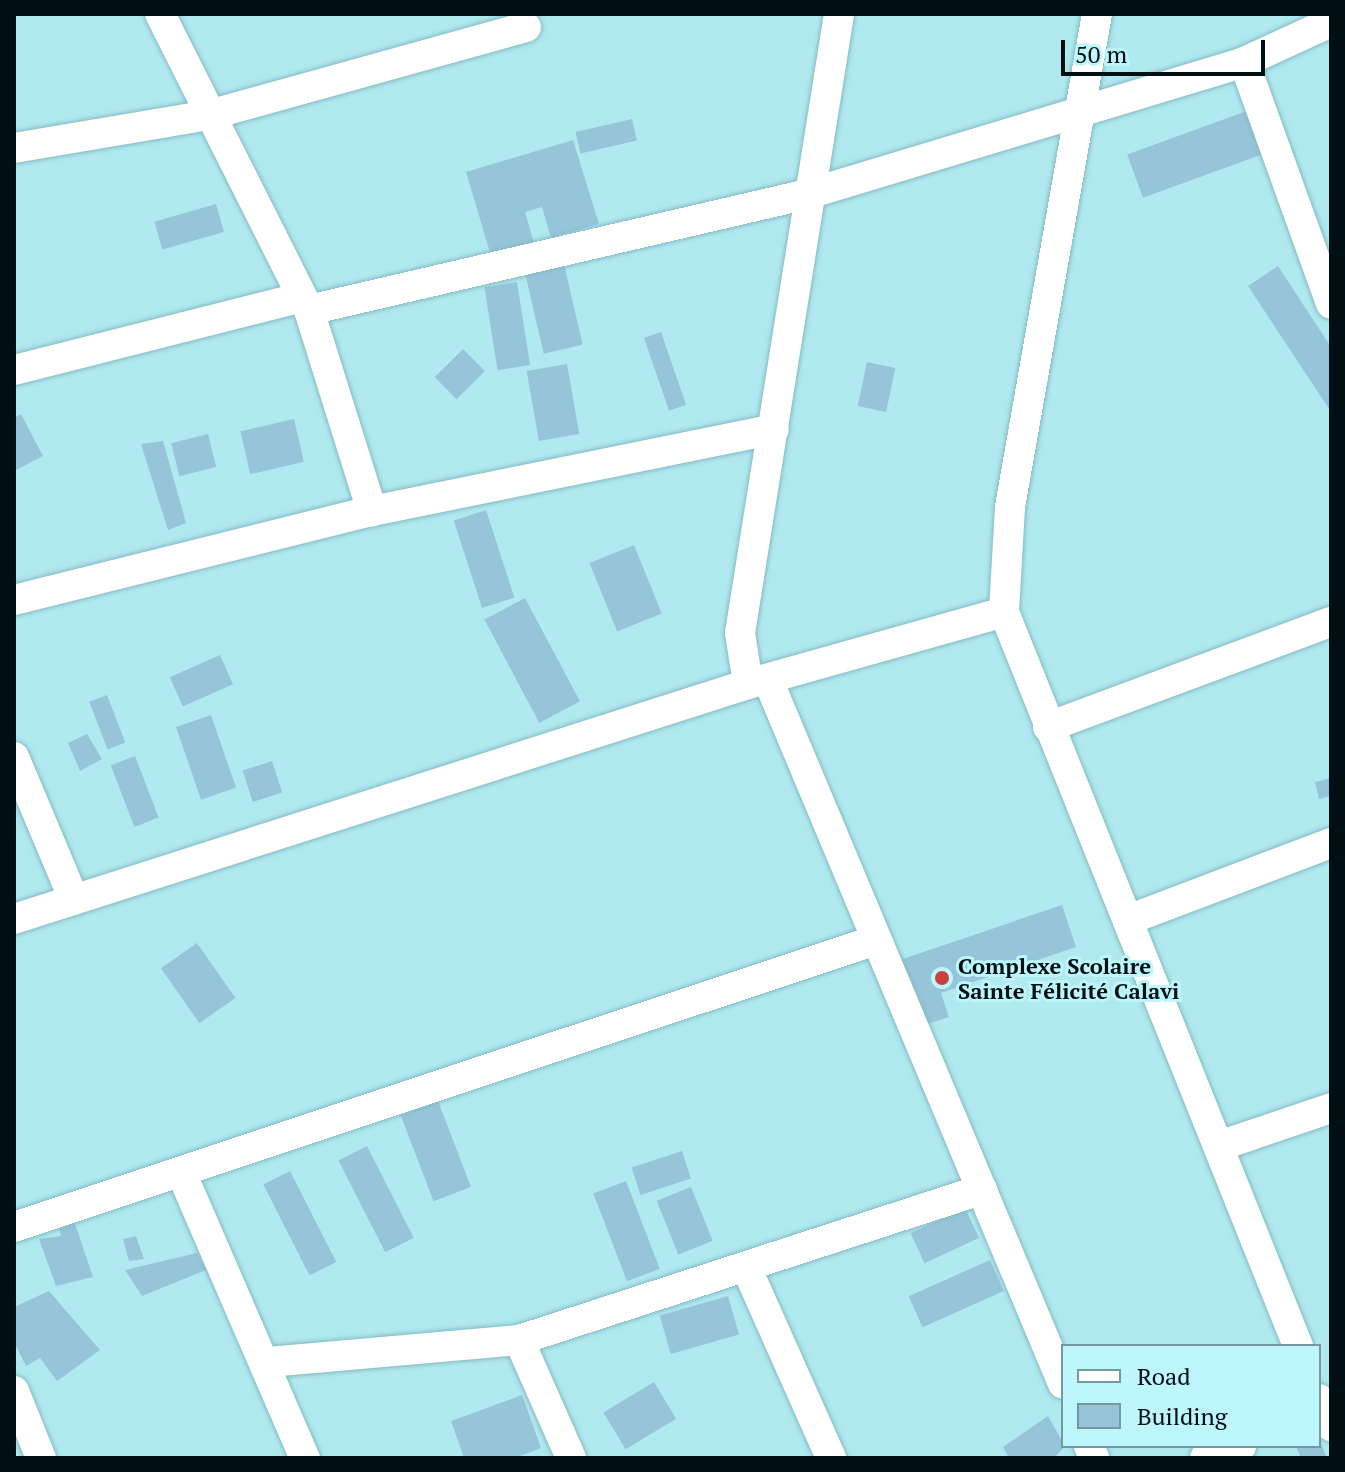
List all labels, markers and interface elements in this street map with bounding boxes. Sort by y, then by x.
scale bar [1065,24,1269,74]
text: 50 m [1075,38,1127,70]
place label: Complexe Scolaire Sainte Félicité Calavi [958,952,1179,1004]
marker: Complexe Scolaire Sainte Félicité Calavi [933,969,951,987]
legend [1061,1344,1321,1448]
text: Road [1137,1360,1191,1392]
text: Building [1137,1400,1227,1432]

